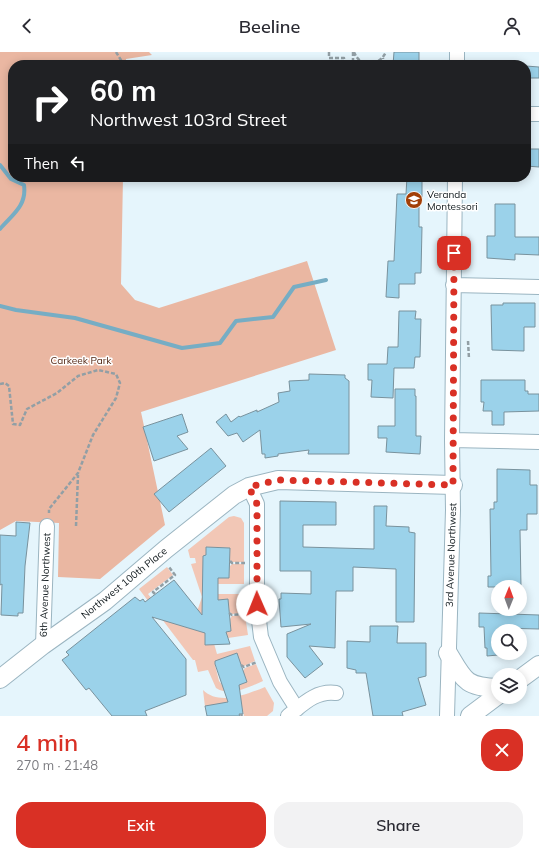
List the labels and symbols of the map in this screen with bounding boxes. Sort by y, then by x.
place label: Veranda Montessori [427,188,478,213]
school or university icon: Veranda Montessori [404,190,424,210]
pin [437,236,471,270]
park label: Carkeek Park [50,354,112,367]
street label: 3rd Avenue Northwest [443,502,459,607]
street label: 6th Avenue Northwest [37,532,53,637]
street label: Northwest 100th Place [78,544,170,622]
north arrow [491,580,527,616]
position arrow [236,583,278,625]

